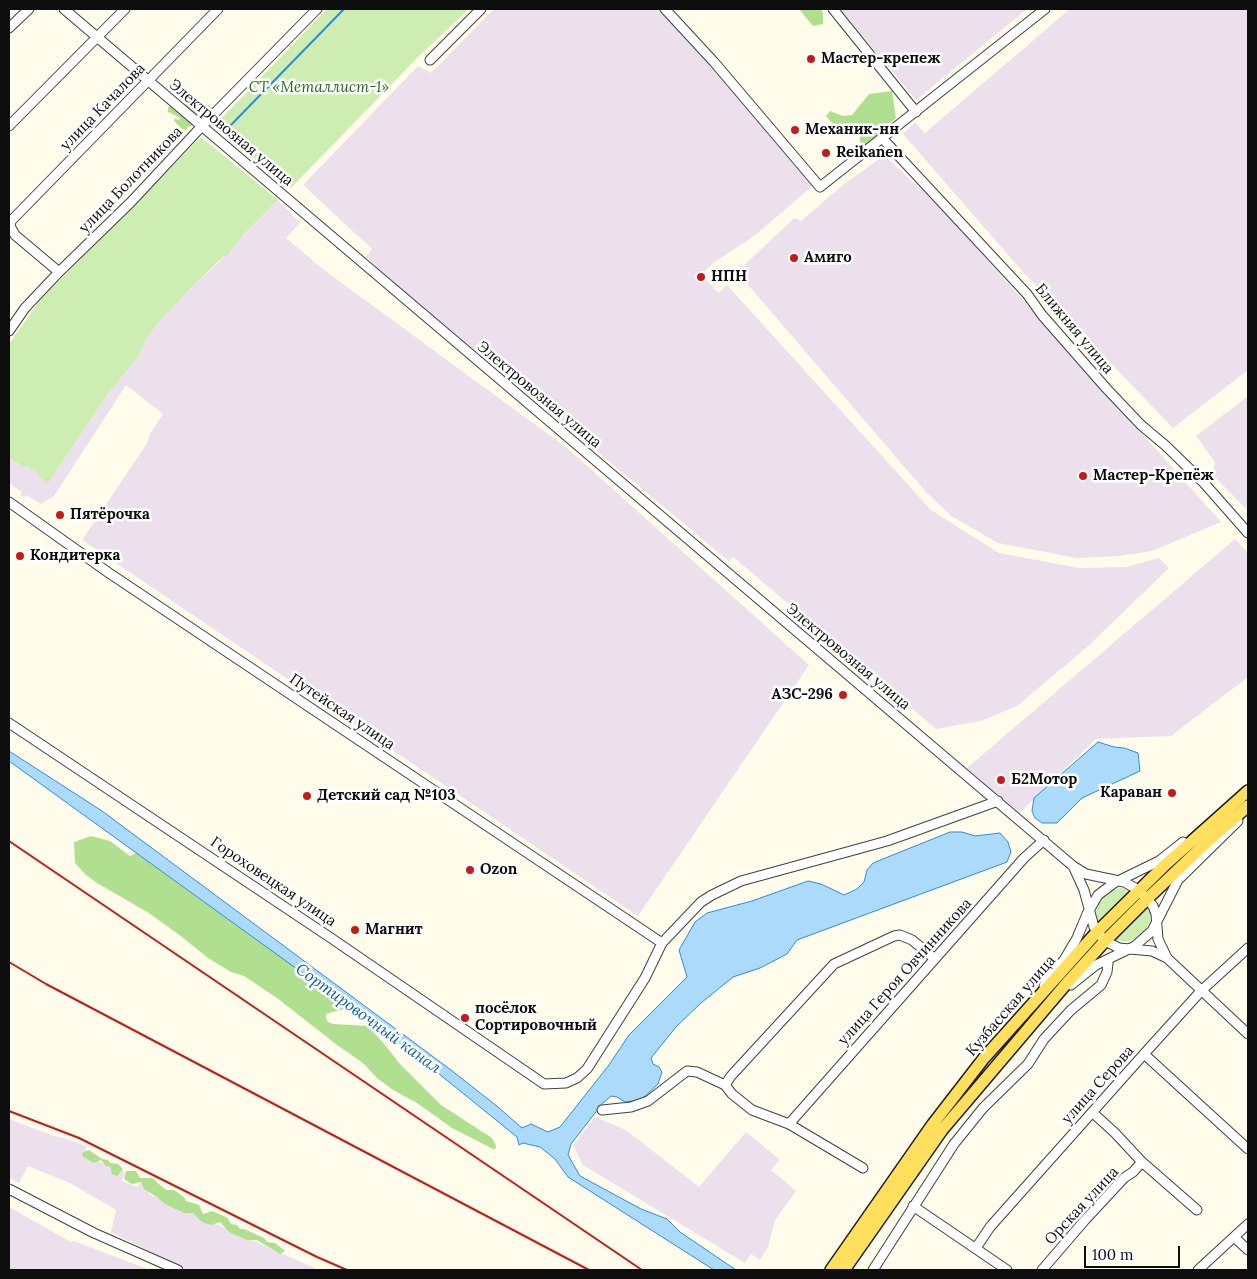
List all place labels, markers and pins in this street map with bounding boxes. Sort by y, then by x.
place label: Мастер-крепеж [821,50,941,68]
marker: Мастер-крепеж [805,53,817,65]
place label: Механик-нн [805,121,899,139]
marker: Механик-нн [789,124,801,136]
place label: Reikanen [836,144,903,162]
marker: Reikanen [820,147,832,159]
place label: Амиго [804,249,852,267]
marker: Амиго [788,252,800,264]
place label: НПН [711,268,747,286]
marker: НПН [695,271,707,283]
place label: Мастер-Крепёж [1093,467,1214,485]
marker: Мастер-Крепёж [1077,470,1089,482]
place label: Пятёрочка [70,506,150,524]
marker: Пятёрочка [54,509,66,521]
place label: Кондитерка [30,547,120,565]
marker: Кондитерка [14,550,26,562]
place label: АЗС-296 [771,686,833,704]
marker: АЗС-296 [837,689,849,701]
place label: Б2Мотор [1011,771,1077,789]
marker: Б2Мотор [995,774,1007,786]
place label: Караван [1100,784,1162,802]
place label: Детский сад №103 [317,787,456,805]
marker: Караван [1166,787,1178,799]
marker: Детский сад №103 [301,790,313,802]
place label: Ozon [480,861,517,879]
marker: Ozon [464,864,476,876]
place label: Магнит [365,921,423,939]
marker: Магнит [349,924,361,936]
place label: посёлок Сортировочный [475,1000,597,1035]
marker: посёлок Сортировочный [459,1012,471,1024]

